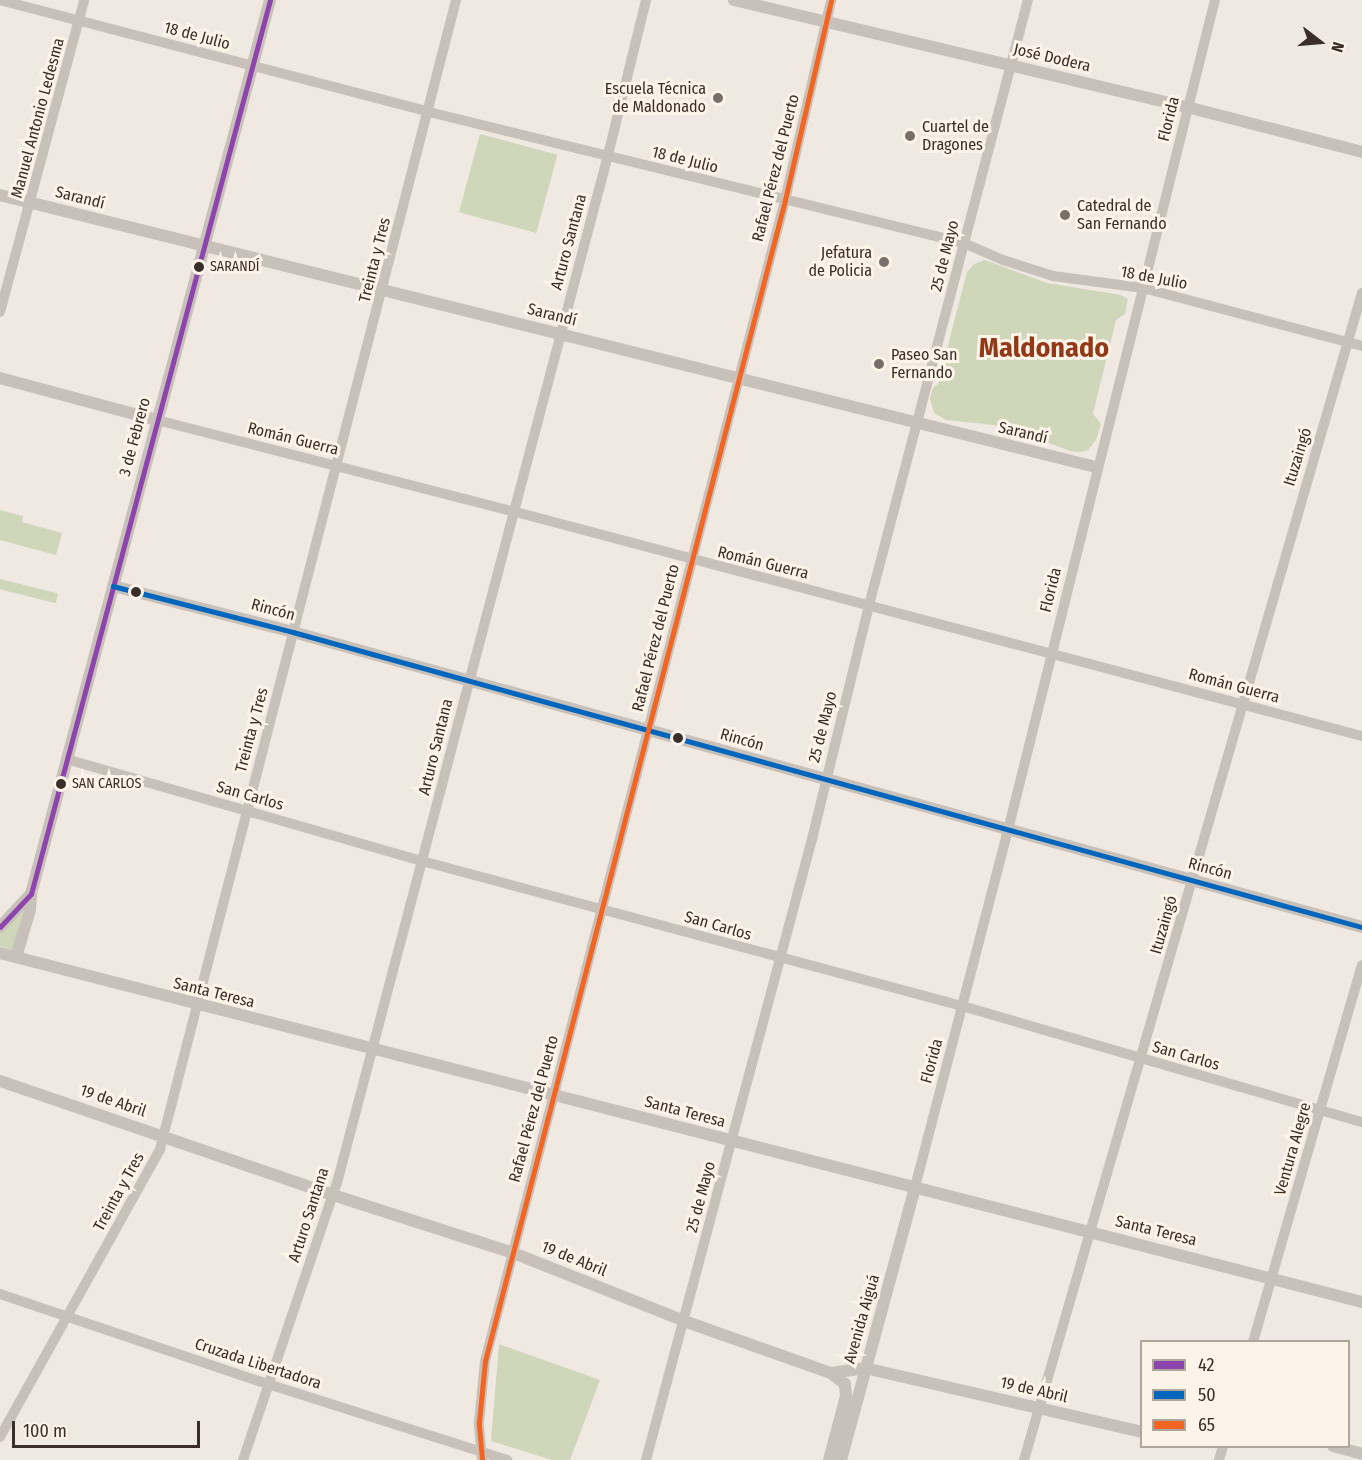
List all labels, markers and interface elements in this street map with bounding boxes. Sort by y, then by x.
north arrow [1290,12,1350,72]
street label: 18 de Julio [162,18,232,54]
street label: Manuel Antonio Ledesma [7,36,69,200]
street label: José Dodera [1012,40,1092,76]
text: N [1327,40,1348,54]
place label: Escuela Técnica de Maldonado [605,79,706,117]
marker: Escuela Técnica de Maldonado [711,91,725,105]
street label: Rafael Pérez del Puerto [748,92,804,244]
street label: Florida [1154,95,1184,143]
place label: Cuartel de Dragones [922,117,989,155]
marker: Cuartel de Dragones [903,129,917,143]
street label: 18 de Julio [650,143,720,177]
street label: Sarandí [53,183,107,213]
street label: Arturo Santana [547,192,591,292]
place label: Catedral de San Fernando [1077,196,1167,234]
marker: Catedral de San Fernando [1058,208,1072,222]
street label: Treinta y Tres [355,216,395,304]
street label: 25 de Mayo [927,218,963,294]
place label: Jefatura de Policia [808,243,872,281]
marker: Jefatura de Policia [877,255,891,269]
place label: SARANDÍ [210,259,260,275]
marker: SARANDÍ [193,261,205,273]
street label: 18 de Julio [1119,262,1189,294]
street label: Sarandí [525,300,579,330]
district label: Maldonado [979,331,1109,365]
place label: Paseo San Fernando [891,345,957,383]
marker: Paseo San Fernando [872,357,886,371]
street label: 3 de Febrero [115,396,155,478]
street label: Román Guerra [245,418,341,460]
street label: Sarandí [997,418,1049,448]
street label: Ituzaingó [1280,426,1316,488]
street label: Román Guerra [715,542,811,584]
street label: Rafael Pérez del Puerto [628,562,684,714]
street label: Florida [1036,566,1066,614]
unlabelled marker [130,586,142,598]
street label: Rincón [249,595,297,625]
street label: Román Guerra [1187,665,1281,707]
street label: Treinta y Tres [231,686,273,774]
street label: 25 de Mayo [805,689,841,765]
street label: Arturo Santana [415,697,457,797]
street label: Rincón [718,725,766,755]
unlabelled marker [672,732,684,744]
place label: SAN CARLOS [72,776,141,792]
street label: San Carlos [214,777,286,815]
marker: SAN CARLOS [55,778,67,790]
street label: Rincón [1186,854,1234,884]
street label: Ituzaingó [1147,894,1181,956]
street label: San Carlos [682,907,754,945]
street label: Santa Teresa [171,974,257,1012]
street label: Rafael Pérez del Puerto [505,1033,563,1185]
street label: Florida [917,1037,947,1085]
street label: San Carlos [1150,1037,1222,1075]
street label: 19 de Abril [77,1081,149,1121]
street label: Santa Teresa [642,1092,728,1132]
street label: Ventura Alegre [1271,1101,1315,1197]
street label: Treinta y Tres [90,1149,148,1235]
street label: 25 de Mayo [682,1159,720,1235]
street label: Arturo Santana [285,1165,333,1265]
street label: Santa Teresa [1113,1212,1199,1250]
street label: 19 de Abril [539,1237,609,1281]
street label: Avenida Aiguá [840,1272,884,1366]
street label: Cruzada Libertadora [192,1334,324,1394]
legend [1140,1340,1350,1448]
text: 42 [1198,1354,1214,1376]
street label: 19 de Abril [998,1373,1070,1407]
text: 50 [1198,1384,1216,1406]
scale bar [15,1409,202,1447]
text: 65 [1198,1414,1215,1436]
text: 100 m [23,1420,67,1442]

